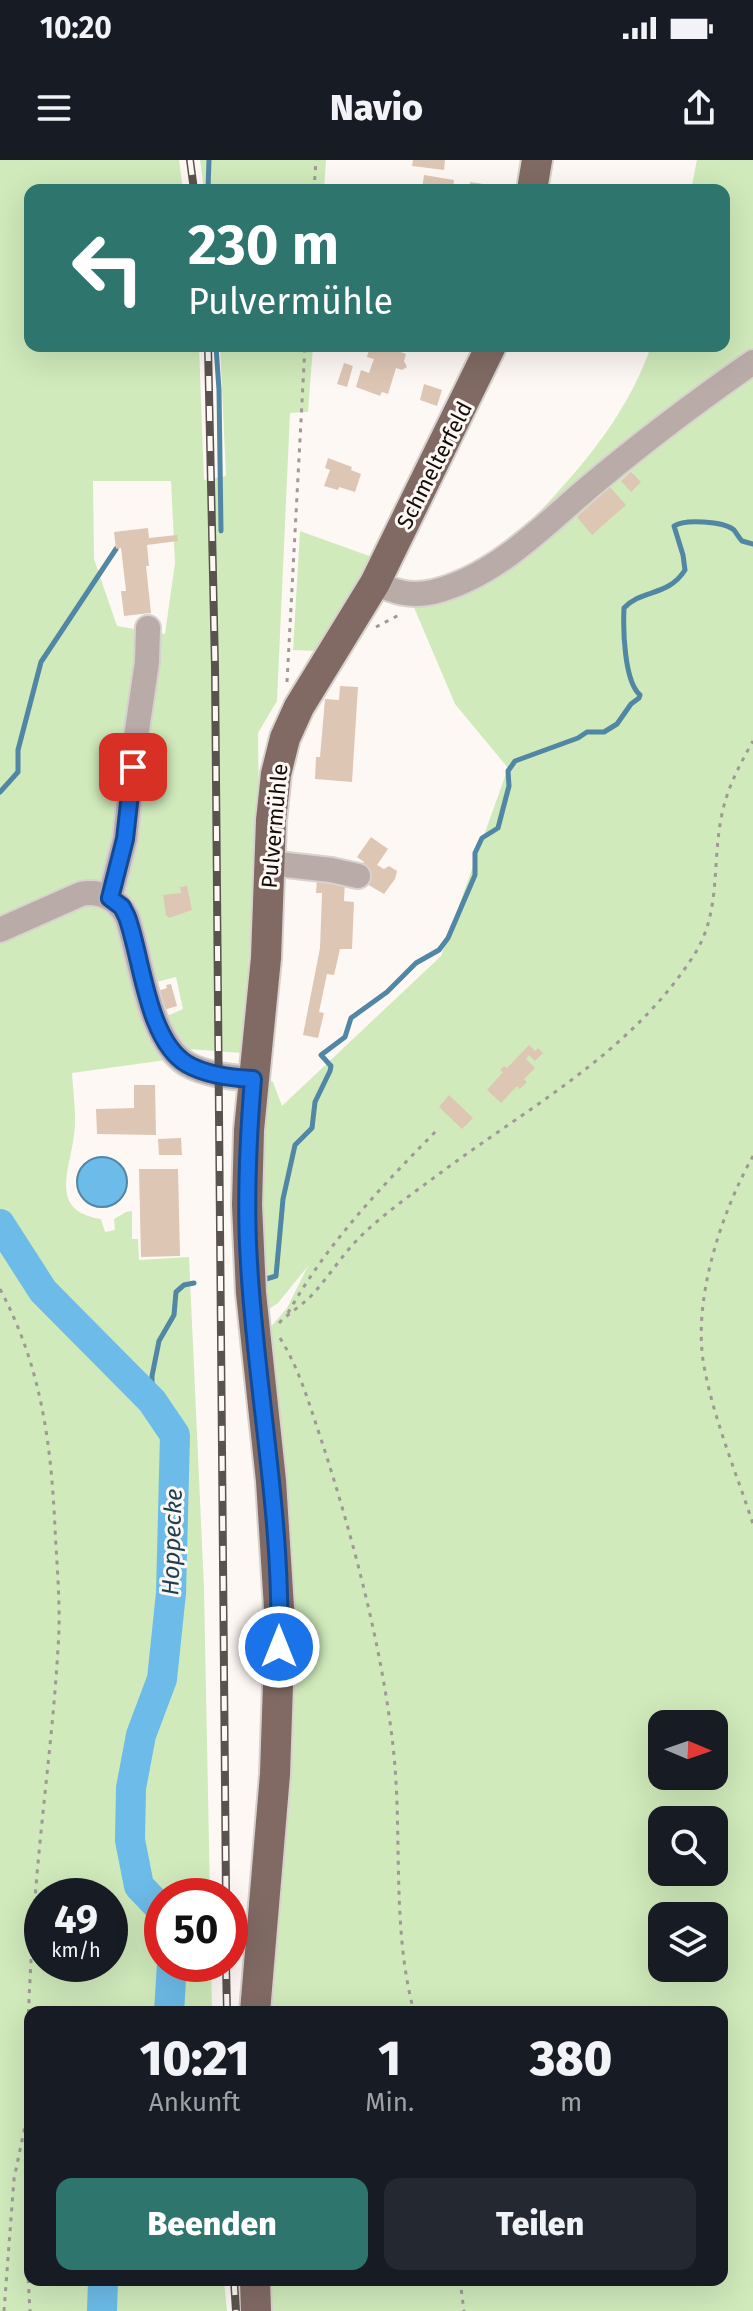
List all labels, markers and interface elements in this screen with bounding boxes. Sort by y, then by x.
text: 10:20 [40,10,112,46]
icon: menu [32,86,76,130]
text: Navio [330,86,423,130]
icon: share [677,86,721,130]
text: 230 m [188,212,339,279]
icon: left [56,216,160,320]
text: Pulvermühle [188,280,393,324]
street label: Schmelterfeld [391,397,478,533]
pin [99,733,167,801]
icon: arrive [111,745,155,789]
street label: Pulvermühle [256,762,293,890]
water label: Hoppecke [156,1488,188,1596]
position arrow [237,1605,321,1689]
north arrow [648,1710,728,1790]
map controls [648,1710,728,1982]
button: search [648,1806,728,1886]
speed limit sign: 50 [144,1878,248,1982]
text: 49 [54,1896,98,1944]
button: layers [648,1902,728,1982]
text: km/h [51,1938,101,1962]
text: 10:21 [140,2030,249,2088]
text: 1 [378,2030,401,2088]
text: 380 [530,2030,612,2088]
text: Ankunft [149,2087,240,2118]
text: Min. [365,2087,414,2118]
text: m [560,2087,582,2118]
button: Beenden [56,2178,368,2270]
button: Teilen [384,2178,696,2270]

